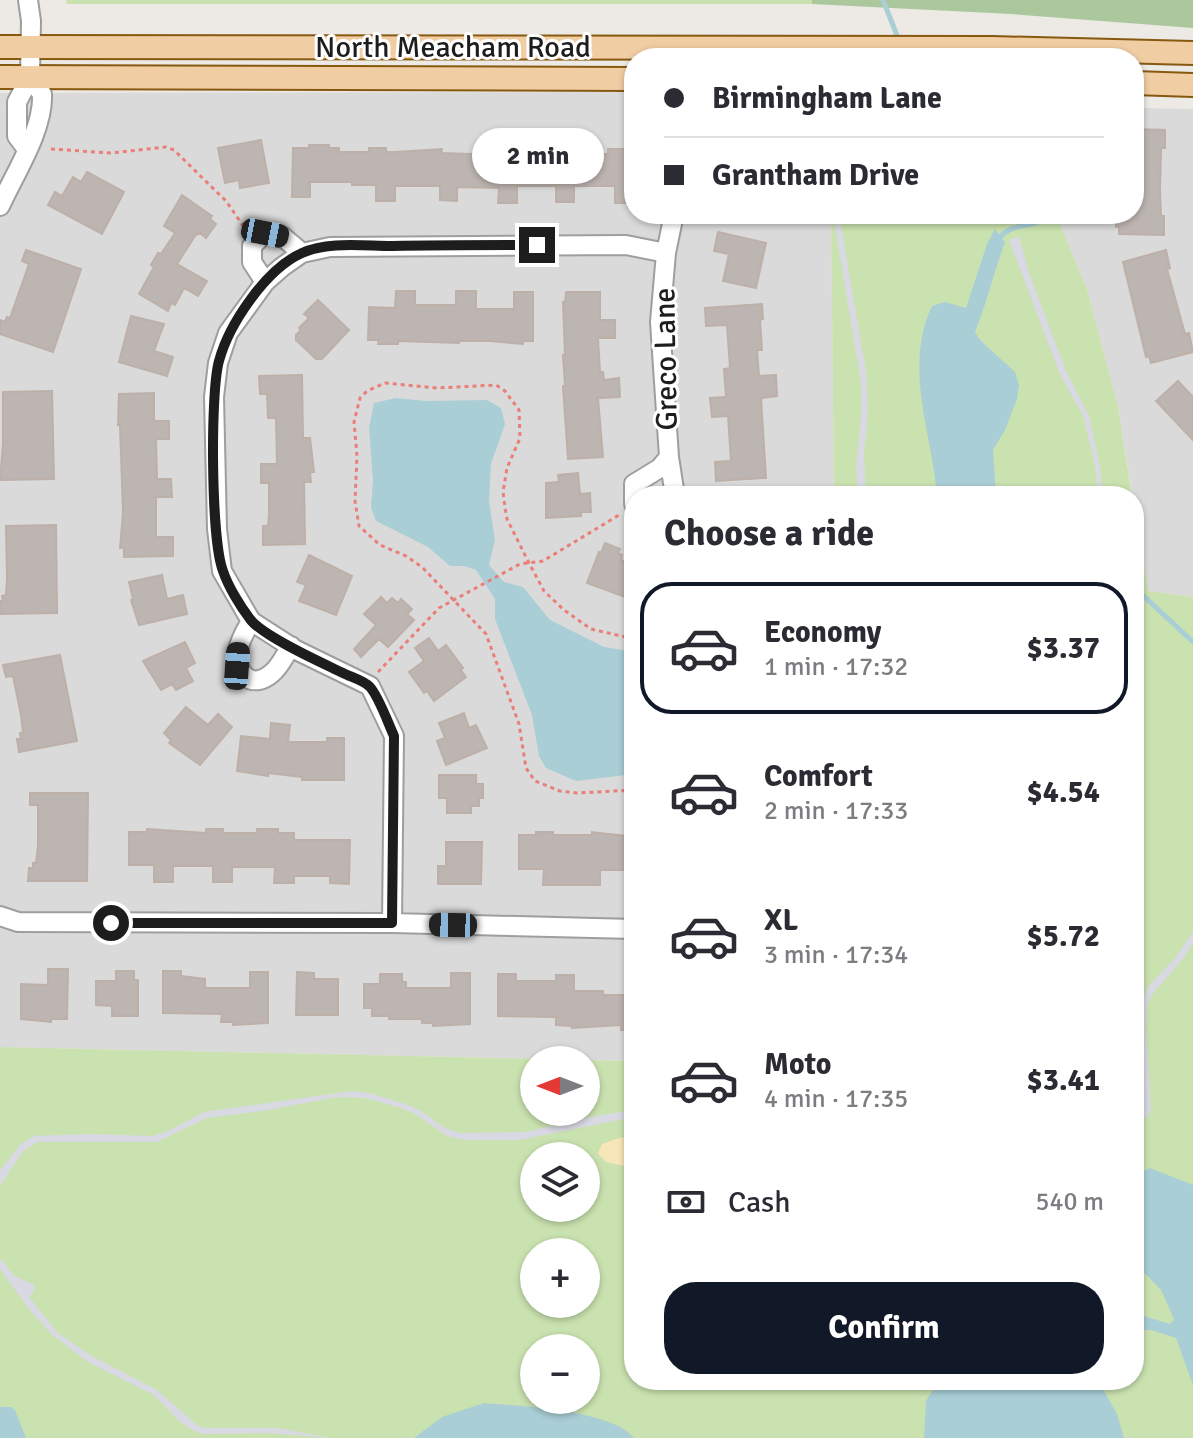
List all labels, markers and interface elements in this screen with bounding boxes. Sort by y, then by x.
street label: North Meacham Road [315,29,591,66]
text: Birmingham Lane [712,80,942,117]
callout: 2 min [471,129,603,185]
text: 2 min [507,140,569,172]
text: Grantham Drive [712,157,919,194]
car [239,217,291,249]
route end [519,227,555,263]
street label: Greco Lane [646,287,686,431]
text: Choose a ride [664,511,874,556]
icon: car [668,612,740,684]
text: Economy [764,614,881,651]
text: $3.37 [1027,630,1100,667]
car [223,641,251,691]
text: 1 min · 17:32 [764,651,908,683]
icon: car [668,756,740,828]
text: Comfort [764,758,873,795]
text: $4.54 [1027,774,1100,811]
text: 2 min · 17:33 [764,795,908,827]
icon: car [668,900,740,972]
text: XL [764,902,798,939]
route start [93,905,129,941]
car [429,913,477,937]
text: $5.72 [1027,918,1100,955]
text: 3 min · 17:34 [764,939,908,971]
icon: car [668,1044,740,1116]
north arrow [520,1046,600,1126]
map controls [520,1046,600,1414]
text: Moto [764,1046,831,1083]
text: $3.41 [1027,1062,1100,1099]
text: 4 min · 17:35 [764,1083,908,1115]
button: layers [520,1142,600,1222]
icon: cash [664,1180,708,1224]
text: Cash [728,1184,791,1221]
text: 540 m [1035,1186,1104,1218]
button: + [520,1238,600,1318]
button: Confirm [664,1282,1104,1374]
button: − [520,1334,600,1414]

